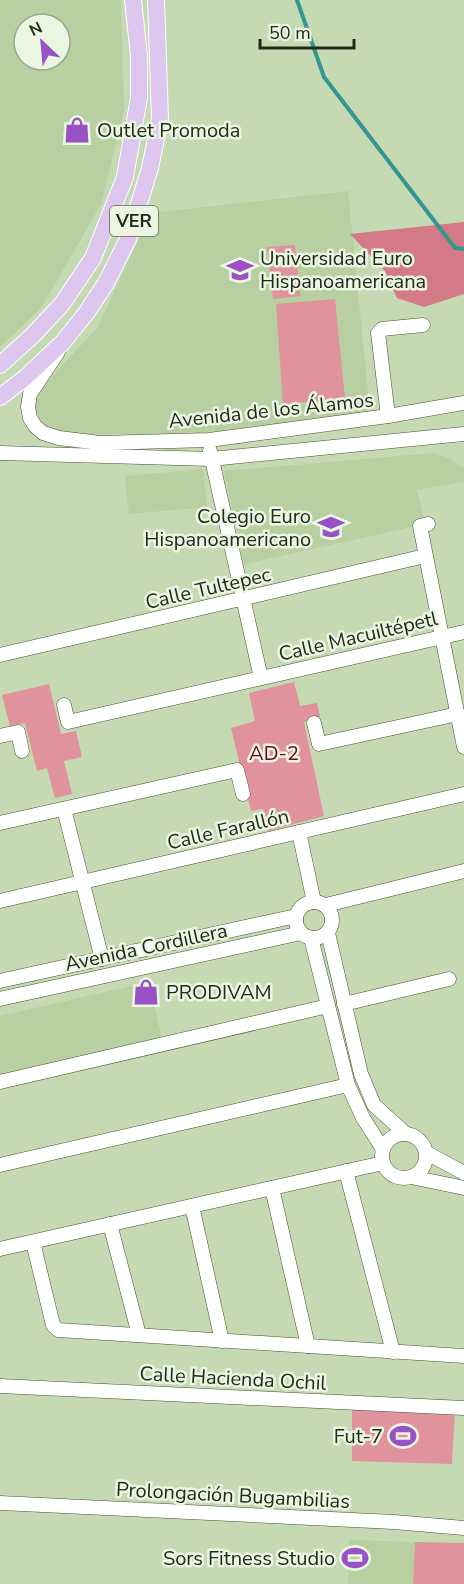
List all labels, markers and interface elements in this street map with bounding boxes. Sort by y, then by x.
north arrow [12,12,72,72]
scale bar [260,12,354,50]
text: N [26,17,46,42]
text: 50 m [269,21,311,45]
shop icon: Outlet Promoda [62,115,92,145]
place label: Outlet Promoda [97,117,240,144]
road number: VER [110,206,158,236]
place label: Universidad Euro Hispanoamericana [260,245,426,295]
school or university icon: Universidad Euro Hispanoamericana [225,255,255,285]
street label: Avenida de los Álamos [167,386,375,435]
place label: Colegio Euro Hispanoamericano [144,503,311,553]
school or university icon: Colegio Euro Hispanoamericano [316,512,346,542]
street label: Calle Tultepec [143,561,273,616]
street label: Calle Macuiltépetl [276,605,440,668]
park label: AD-2 [249,740,299,767]
street label: Calle Farallón [165,802,292,857]
street label: Avenida Cordillera [62,917,230,978]
shop icon: PRODIVAM [131,977,161,1007]
place label: PRODIVAM [166,979,272,1006]
street label: Calle Hacienda Ochil [139,1360,327,1397]
sports icon: Fut-7 [388,1421,418,1451]
place label: Fut-7 [334,1423,383,1450]
street label: Prolongación Bugambilias [115,1476,351,1515]
sports icon: Sors Fitness Studio [340,1543,370,1573]
place label: Sors Fitness Studio [163,1545,335,1572]

